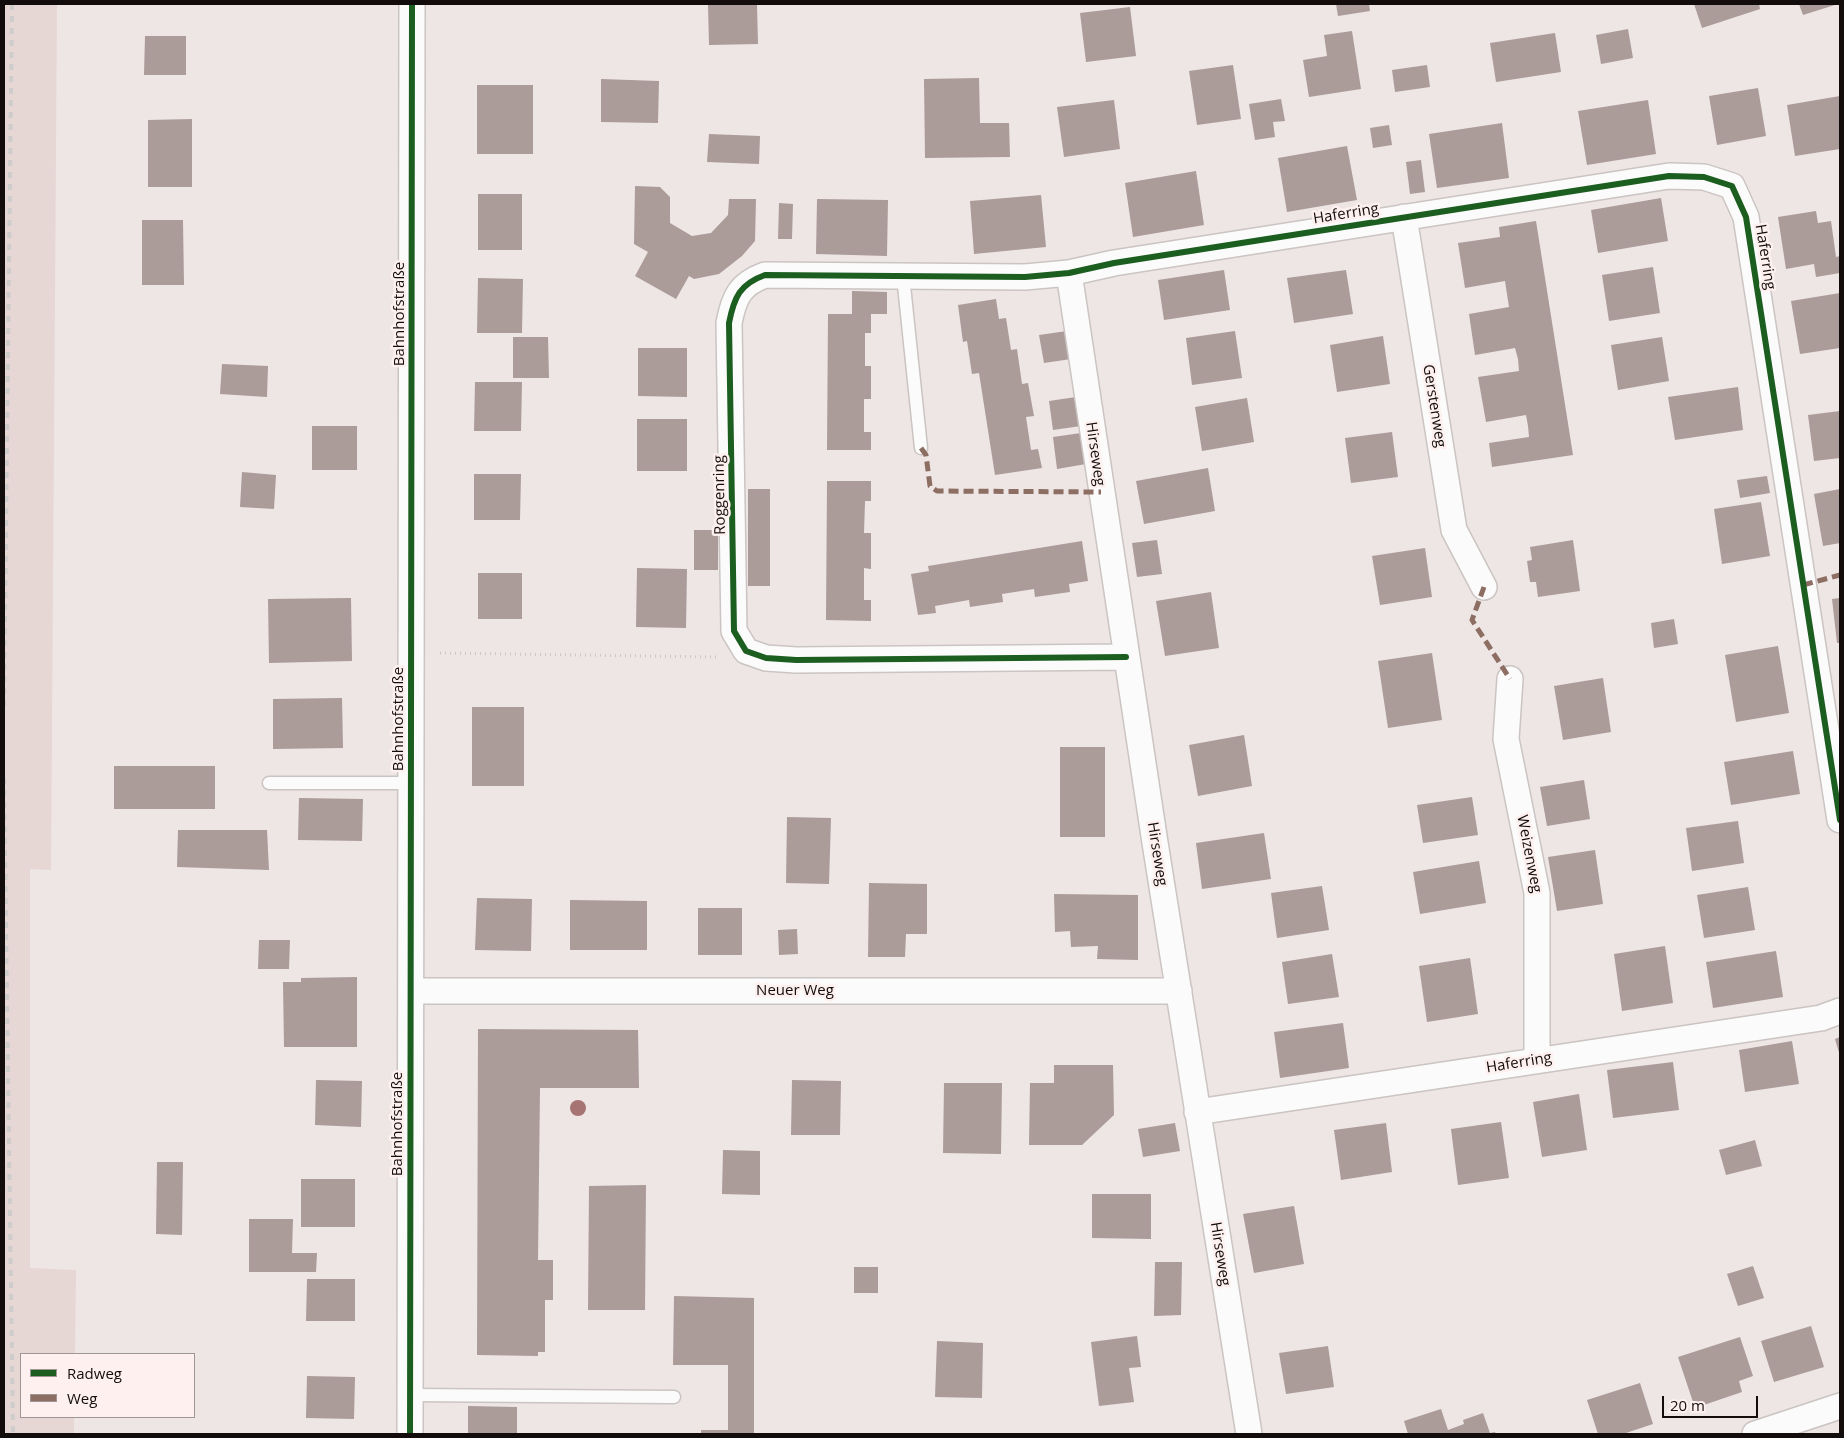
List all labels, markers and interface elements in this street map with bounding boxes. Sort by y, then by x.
street label: Haferring [1312,200,1380,228]
street label: Haferring [1751,223,1779,291]
street label: Bahnhofstraße [391,262,409,366]
street label: Gerstenweg [1419,363,1449,449]
street label: Hirseweg [1082,421,1108,487]
street label: Roggenring [710,455,730,535]
street label: Bahnhofstraße [390,667,408,771]
street label: Weizenweg [1513,814,1545,894]
street label: Hirseweg [1143,821,1171,887]
street label: Neuer Weg [756,982,834,1000]
street label: Haferring [1485,1049,1553,1077]
street label: Bahnhofstraße [389,1072,407,1176]
street label: Hirseweg [1206,1221,1234,1287]
legend [20,1353,195,1418]
text: Radweg [67,1363,122,1383]
scale bar [1664,1386,1760,1418]
text: Weg [67,1388,97,1408]
text: 20 m [1670,1395,1705,1415]

